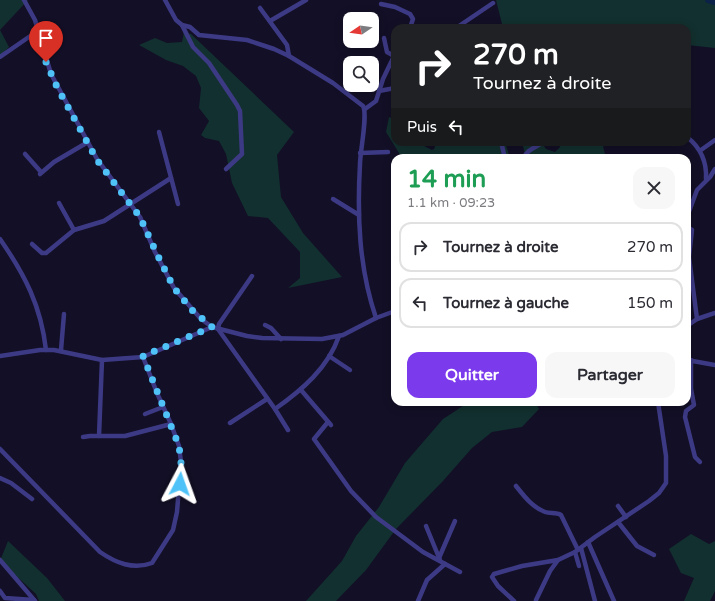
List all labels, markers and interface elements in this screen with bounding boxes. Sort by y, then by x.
north arrow [343,12,379,48]
map controls [343,12,379,92]
pin [29,21,63,62]
icon: arrive [35,27,57,49]
text: 270 m [473,38,559,72]
icon: right [407,40,459,92]
button: search [343,56,379,92]
text: Tournez à droite [473,72,612,94]
icon: left [445,116,467,138]
text: Puis [407,118,437,136]
text: 14 min [407,165,486,194]
button: close [633,167,675,209]
text: 1.1 km · 09:23 [407,195,495,211]
icon: right [409,236,431,258]
text: Tournez à droite [443,238,558,256]
text: 270 m [627,238,673,256]
icon: left [409,292,431,314]
text: Tournez à gauche [443,294,569,312]
text: 150 m [627,294,673,312]
button: Quitter [407,352,537,398]
button: Partager [545,352,675,398]
position arrow [159,463,201,505]

